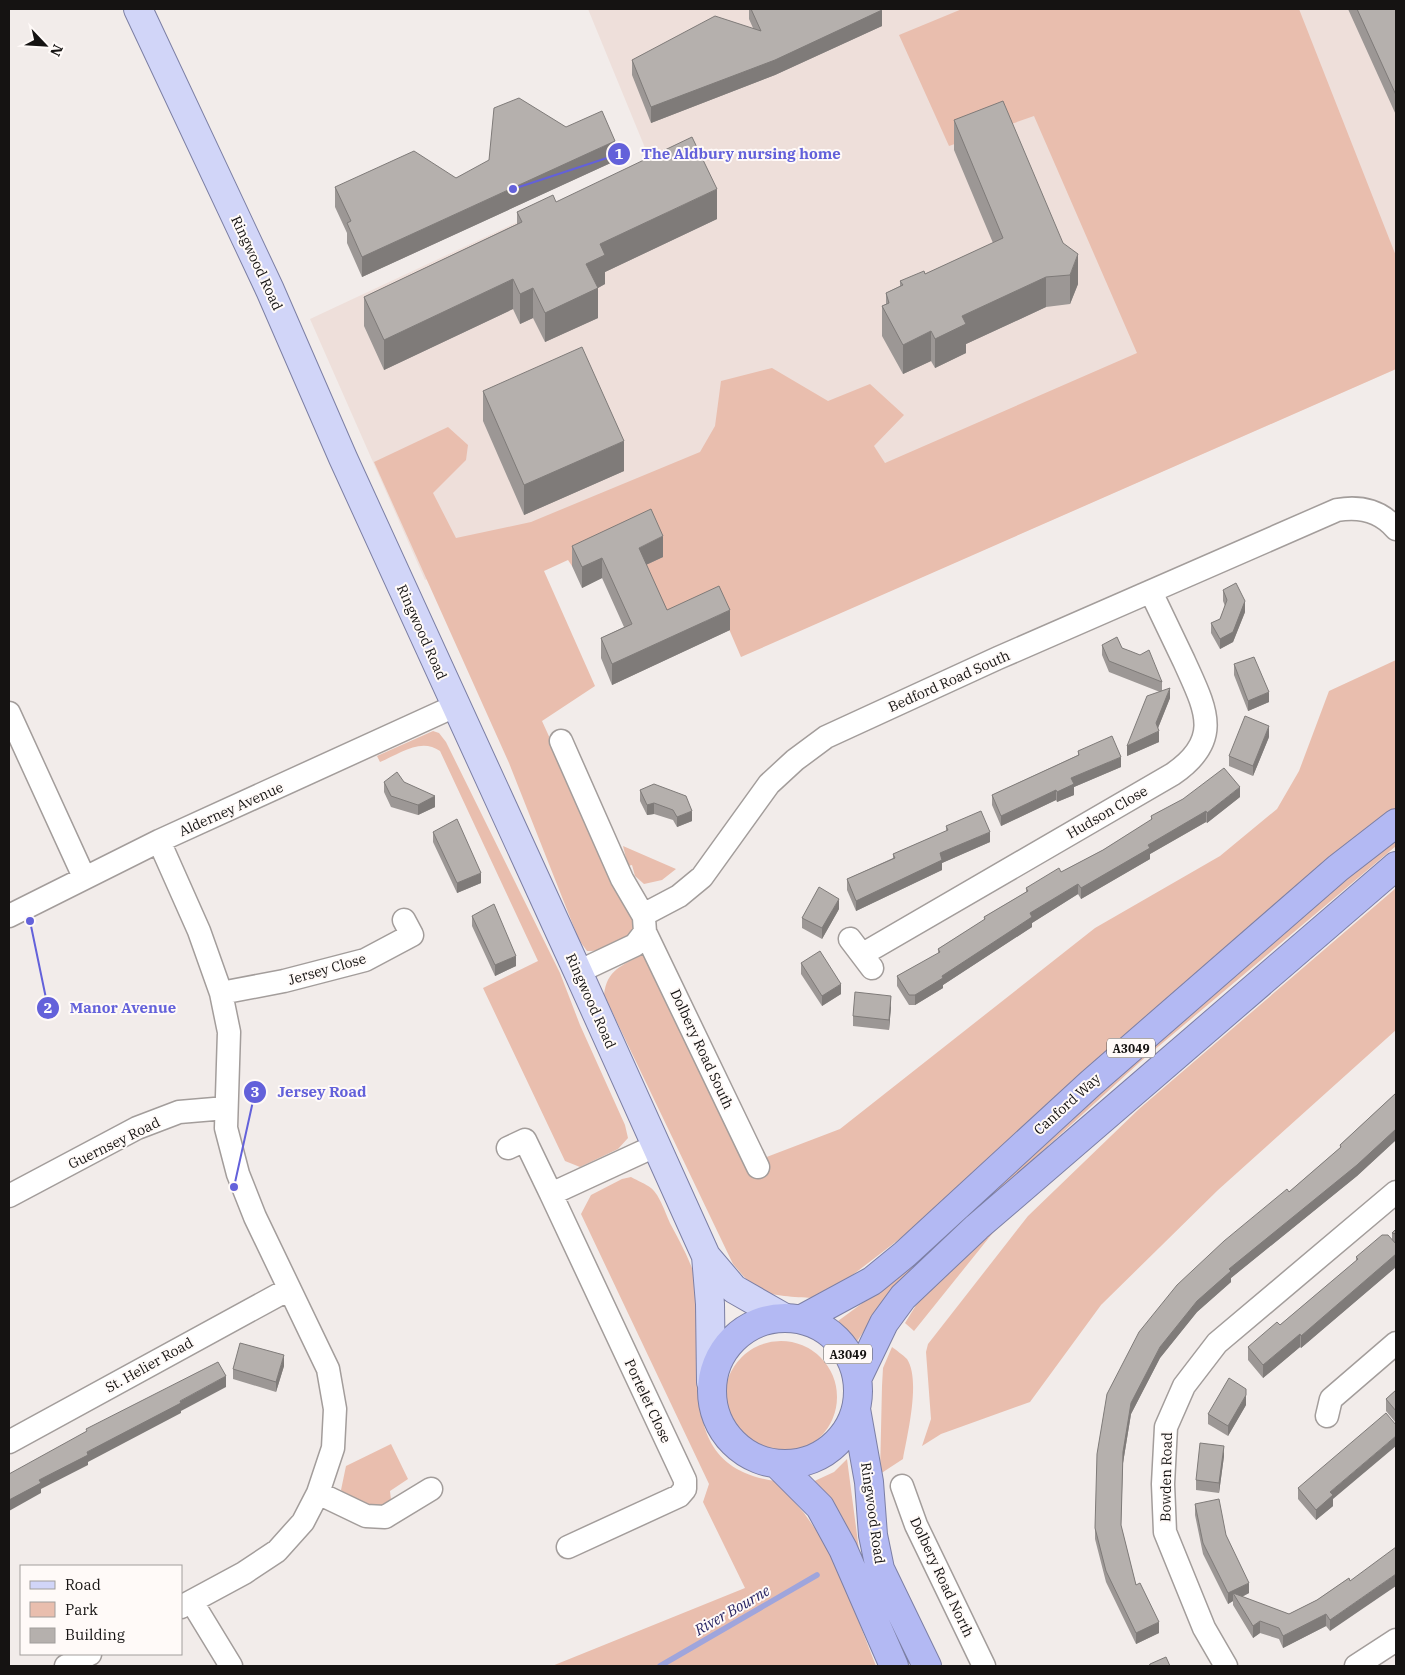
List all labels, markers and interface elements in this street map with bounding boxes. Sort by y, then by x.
north arrow [20,20,70,70]
text: N [46,42,67,59]
callout: The Aldbury nursing home [606,139,851,169]
text: 1 [614,144,624,163]
text: The Aldbury nursing home [641,144,841,163]
street label: Ringwood Road [227,213,287,314]
street label: Ringwood Road [393,582,451,683]
street label: Bedford Road South [885,646,1013,716]
street label: Alderney Avenue [176,778,286,840]
street label: Hudson Close [1063,782,1151,842]
street label: Jersey Close [286,949,368,989]
street label: Ringwood Road [562,951,620,1052]
street label: Dolbery Road South [666,986,738,1112]
callout: Manor Avenue [35,993,187,1023]
text: 2 [43,998,53,1017]
text: Manor Avenue [70,998,176,1017]
road number: A3049 [1107,1038,1155,1058]
street label: Canford Way [1030,1069,1105,1139]
callout: Jersey Road [242,1077,376,1107]
text: 3 [250,1082,260,1101]
text: Jersey Road [277,1082,367,1101]
street label: Guernsey Road [65,1113,163,1173]
street label: St. Helier Road [102,1333,197,1397]
road number: A3049 [824,1345,872,1364]
street label: Portelet Close [621,1356,675,1446]
street label: Bowden Road [1156,1432,1176,1522]
street label: Ringwood Road [857,1461,889,1565]
street label: Dolbery Road North [906,1514,978,1640]
legend [20,1565,182,1655]
text: Road [65,1575,101,1594]
water label: River Bourne [690,1581,773,1640]
text: Park [65,1600,98,1619]
text: Building [65,1625,125,1644]

